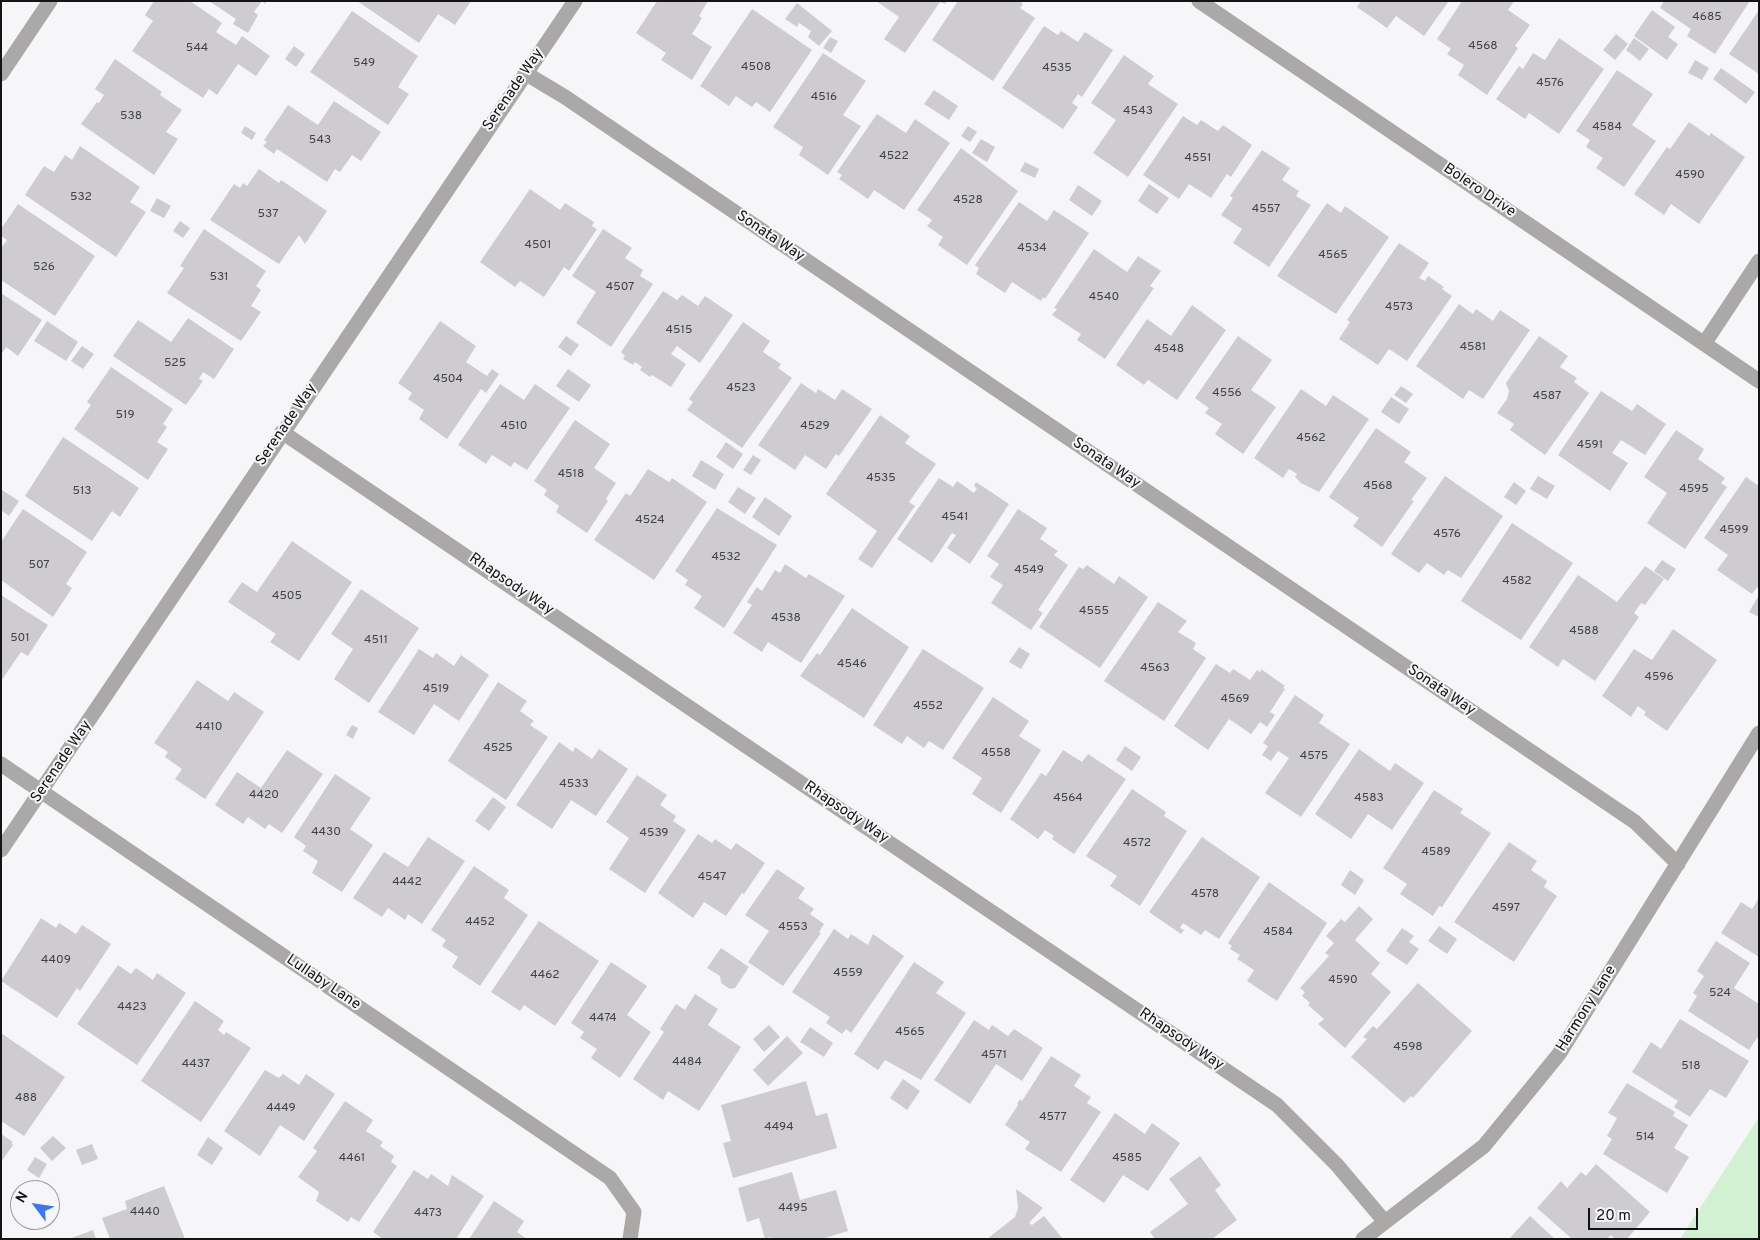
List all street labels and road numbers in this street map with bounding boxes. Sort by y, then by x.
street label: Serenade Way [480,45,548,135]
street label: Bolero Drive [1439,160,1519,222]
street label: Sonata Way [733,208,807,266]
street label: Serenade Way [253,380,321,470]
street label: Sonata Way [1069,435,1143,493]
street label: Rhapsody Way [465,550,557,620]
street label: Sonata Way [1404,662,1478,720]
street label: Serenade Way [28,717,96,807]
street label: Rhapsody Way [800,778,892,848]
street label: Lullaby Lane [282,952,364,1014]
street label: Harmony Lane [1553,963,1621,1055]
street label: Rhapsody Way [1135,1005,1227,1075]

